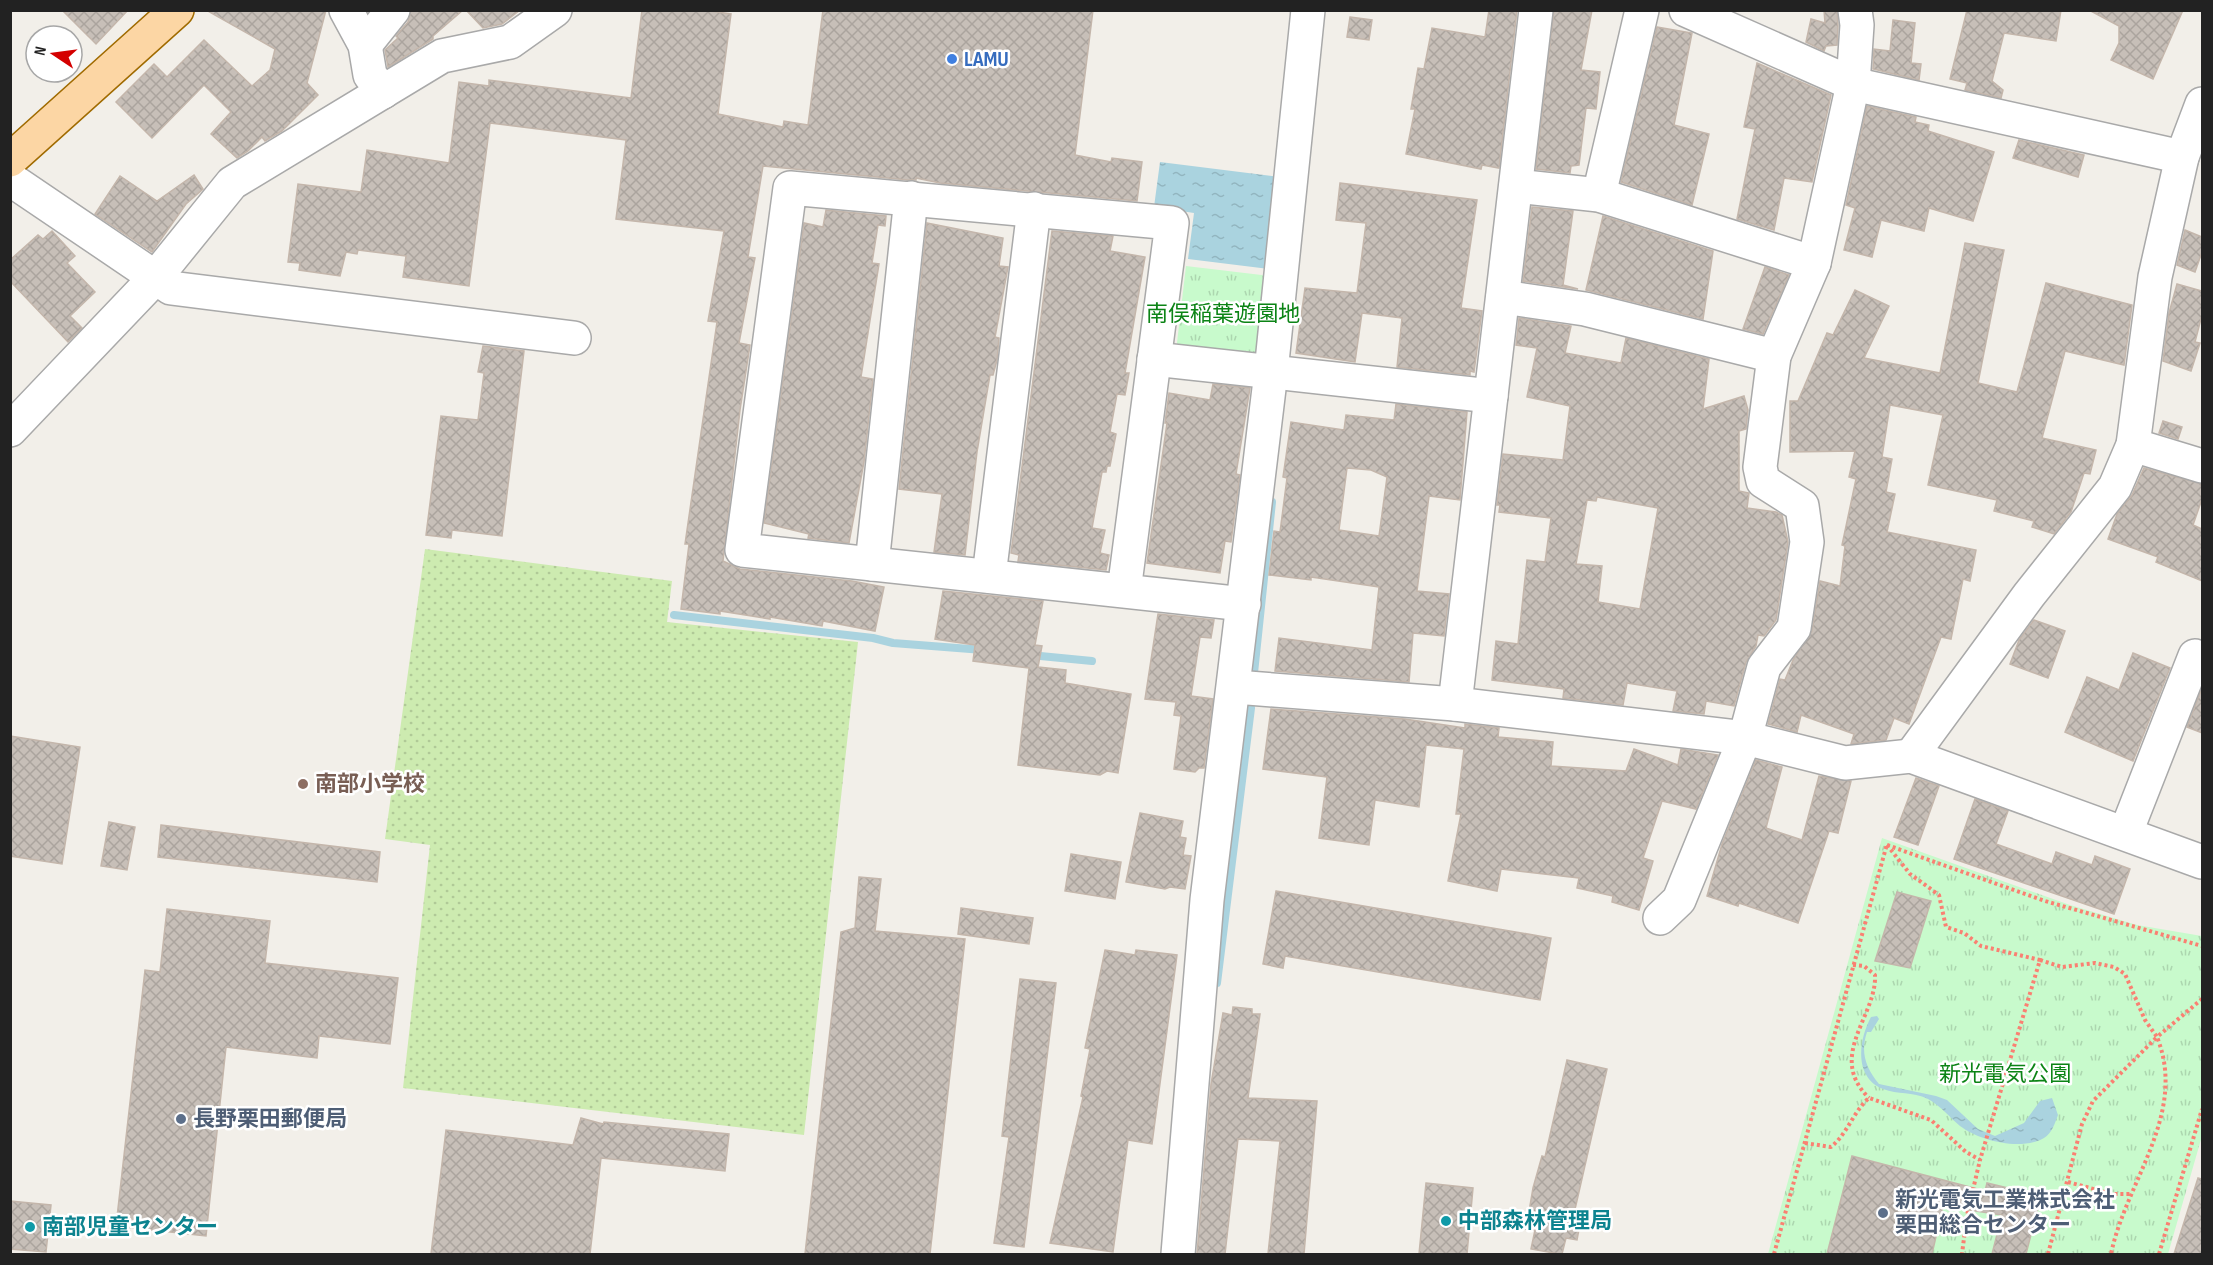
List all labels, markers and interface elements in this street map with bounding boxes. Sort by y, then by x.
north arrow [24,24,84,84]
text: N [31,45,51,57]
place label: LAMU [964,46,1009,73]
marker: LAMU [945,52,959,66]
park label: 南俣稲葉遊園地 [1146,301,1300,328]
place label: 南部小学校 [315,771,425,798]
marker: 南部小学校 [296,777,310,791]
park label: 新光電気公園 [1939,1061,2071,1088]
place label: 長野栗田郵便局 [193,1106,347,1133]
marker: 長野栗田郵便局 [174,1112,188,1126]
place label: 新光電気工業株式会社 栗田総合センター [1895,1187,2115,1239]
marker: 新光電気工業株式会社 栗田総合センター [1876,1206,1890,1220]
place label: 中部森林管理局 [1458,1208,1612,1235]
place label: 南部児童センター [42,1214,218,1241]
marker: 中部森林管理局 [1439,1214,1453,1228]
marker: 南部児童センター [23,1220,37,1234]

